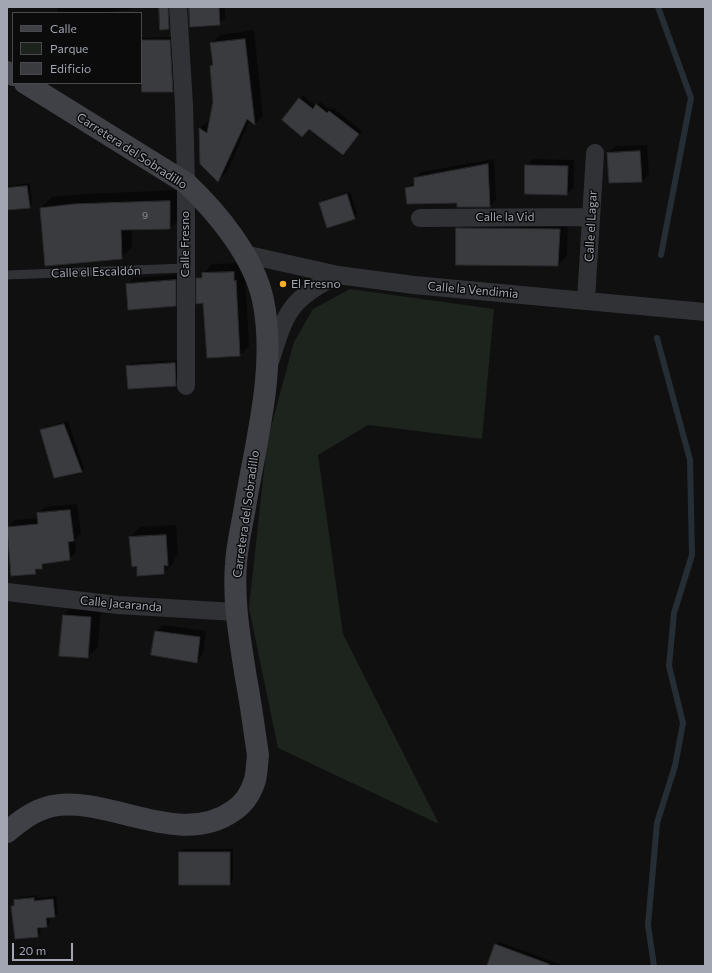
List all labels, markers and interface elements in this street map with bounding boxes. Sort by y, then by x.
legend [12,12,142,84]
text: Calle [50,21,77,35]
text: Parque [50,41,88,55]
text: Edificio [50,61,91,75]
street label: Carretera del Sobradillo [74,110,190,192]
street label: Calle el Lagar [582,190,600,262]
house number: 9 [142,210,148,222]
street label: Calle la Vid [475,210,535,224]
street label: Calle Fresno [178,211,192,277]
street label: Calle el Escaldón [51,263,141,281]
place label: El Fresno [291,277,341,291]
marker: El Fresno [278,279,288,289]
street label: Calle la Vendimia [427,279,519,301]
street label: Carretera del Sobradillo [230,449,262,579]
street label: Calle Jacaranda [79,593,163,615]
scale bar [14,935,75,961]
text: 20 m [19,943,46,957]

